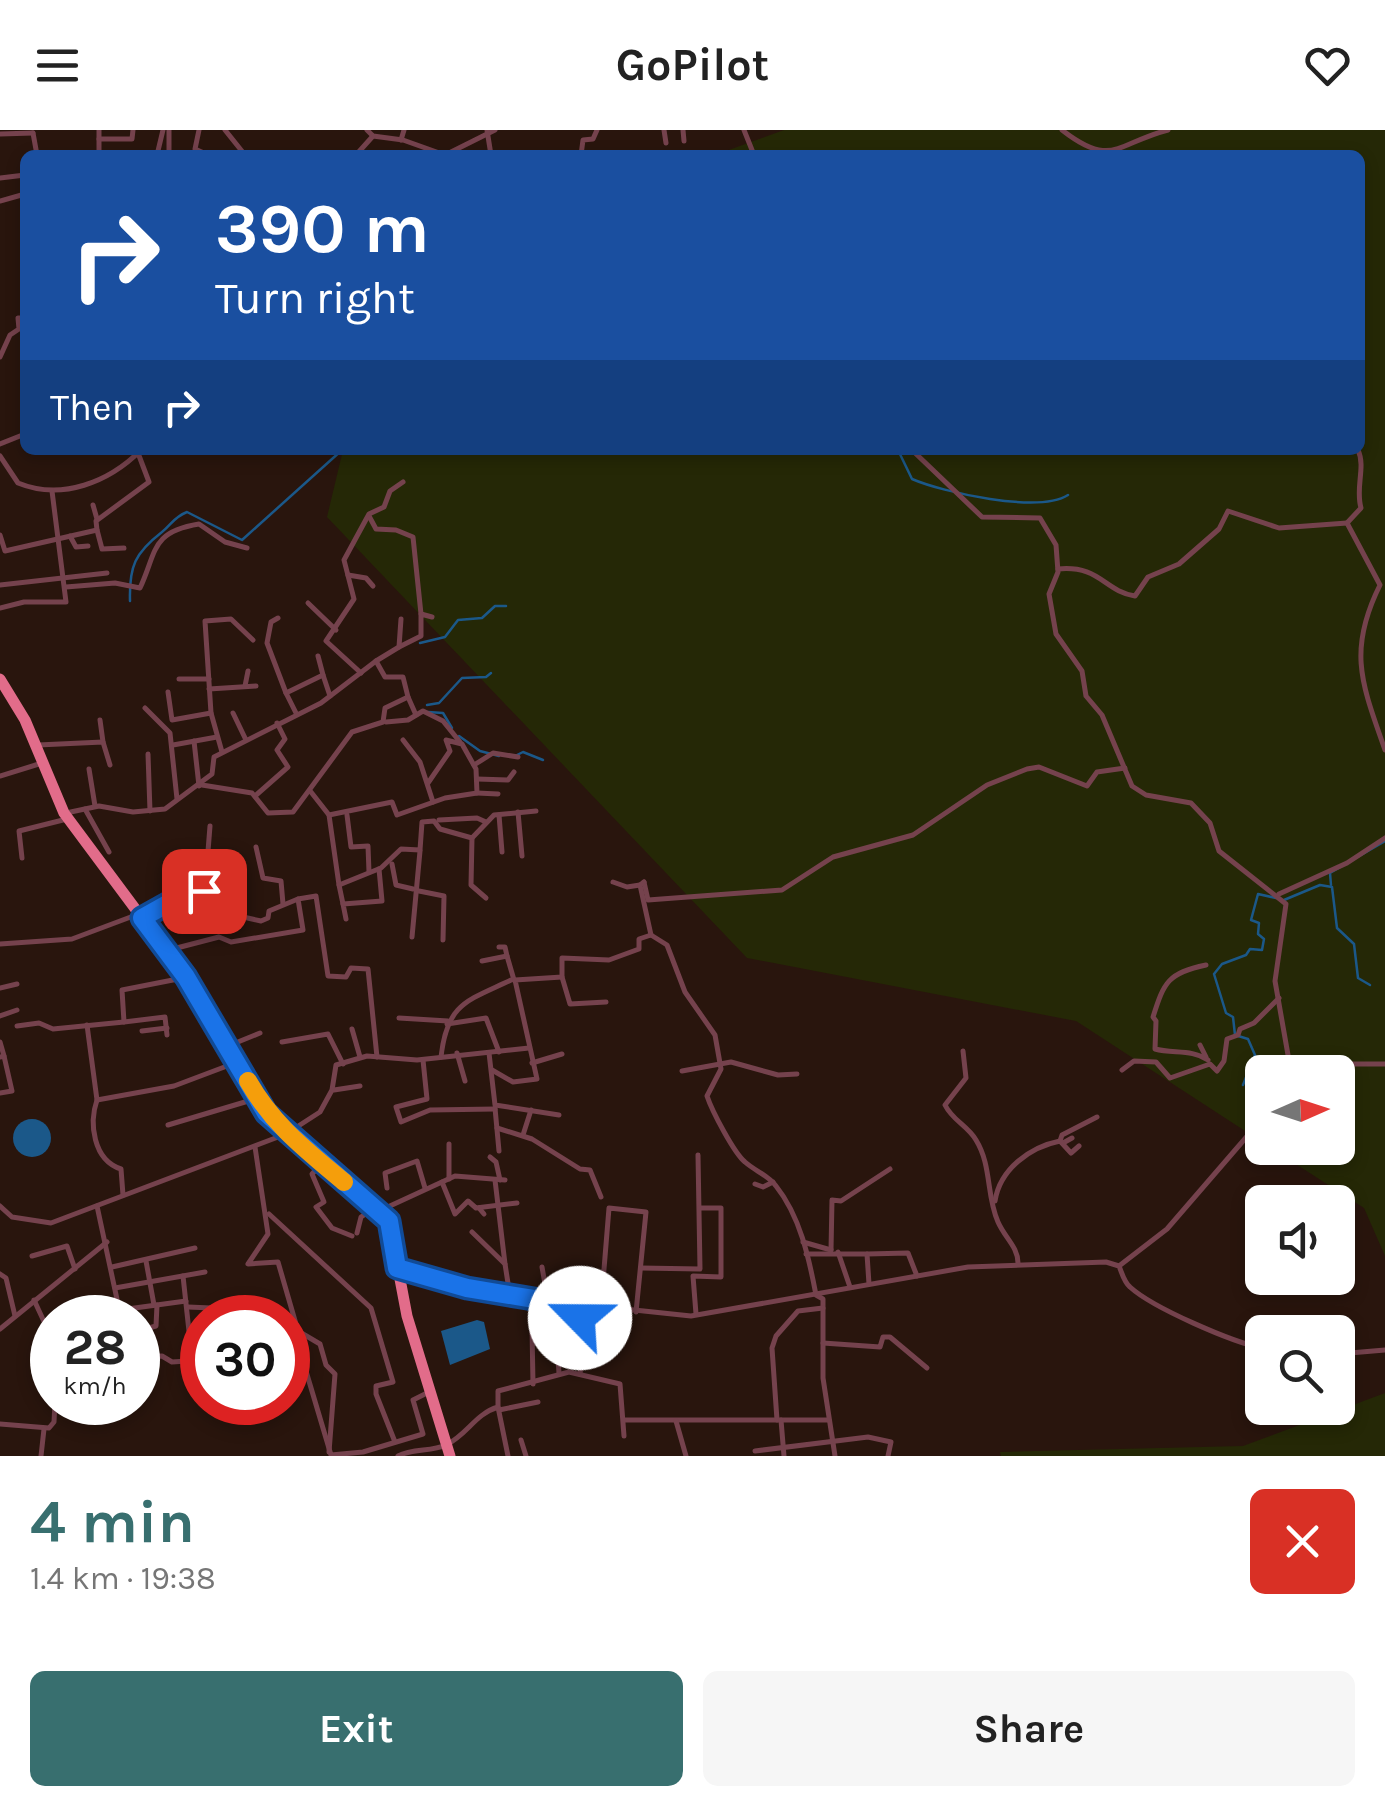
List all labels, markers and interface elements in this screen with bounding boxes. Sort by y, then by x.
icon: menu [30,38,85,93]
icon: heart [1300,38,1355,93]
text: GoPilot [616,39,769,91]
text: 390 m [215,188,430,270]
icon: right [50,190,180,320]
text: Turn right [215,272,415,324]
icon: right [154,380,209,435]
text: Then [50,385,134,430]
pin [162,849,247,934]
icon: arrive [177,864,232,919]
north arrow [1245,1055,1355,1165]
map controls [1245,1055,1355,1425]
button: sound [1245,1185,1355,1295]
position arrow [528,1266,632,1370]
speed limit sign: 30 [180,1295,310,1425]
button: search [1245,1315,1355,1425]
text: 28 [64,1318,126,1377]
text: km/h [63,1371,127,1400]
text: 4 min [30,1487,195,1557]
button: close [1250,1489,1355,1594]
text: 1.4 km · 19:38 [30,1560,216,1597]
button: Exit [30,1671,683,1786]
button: Share [703,1671,1355,1786]

